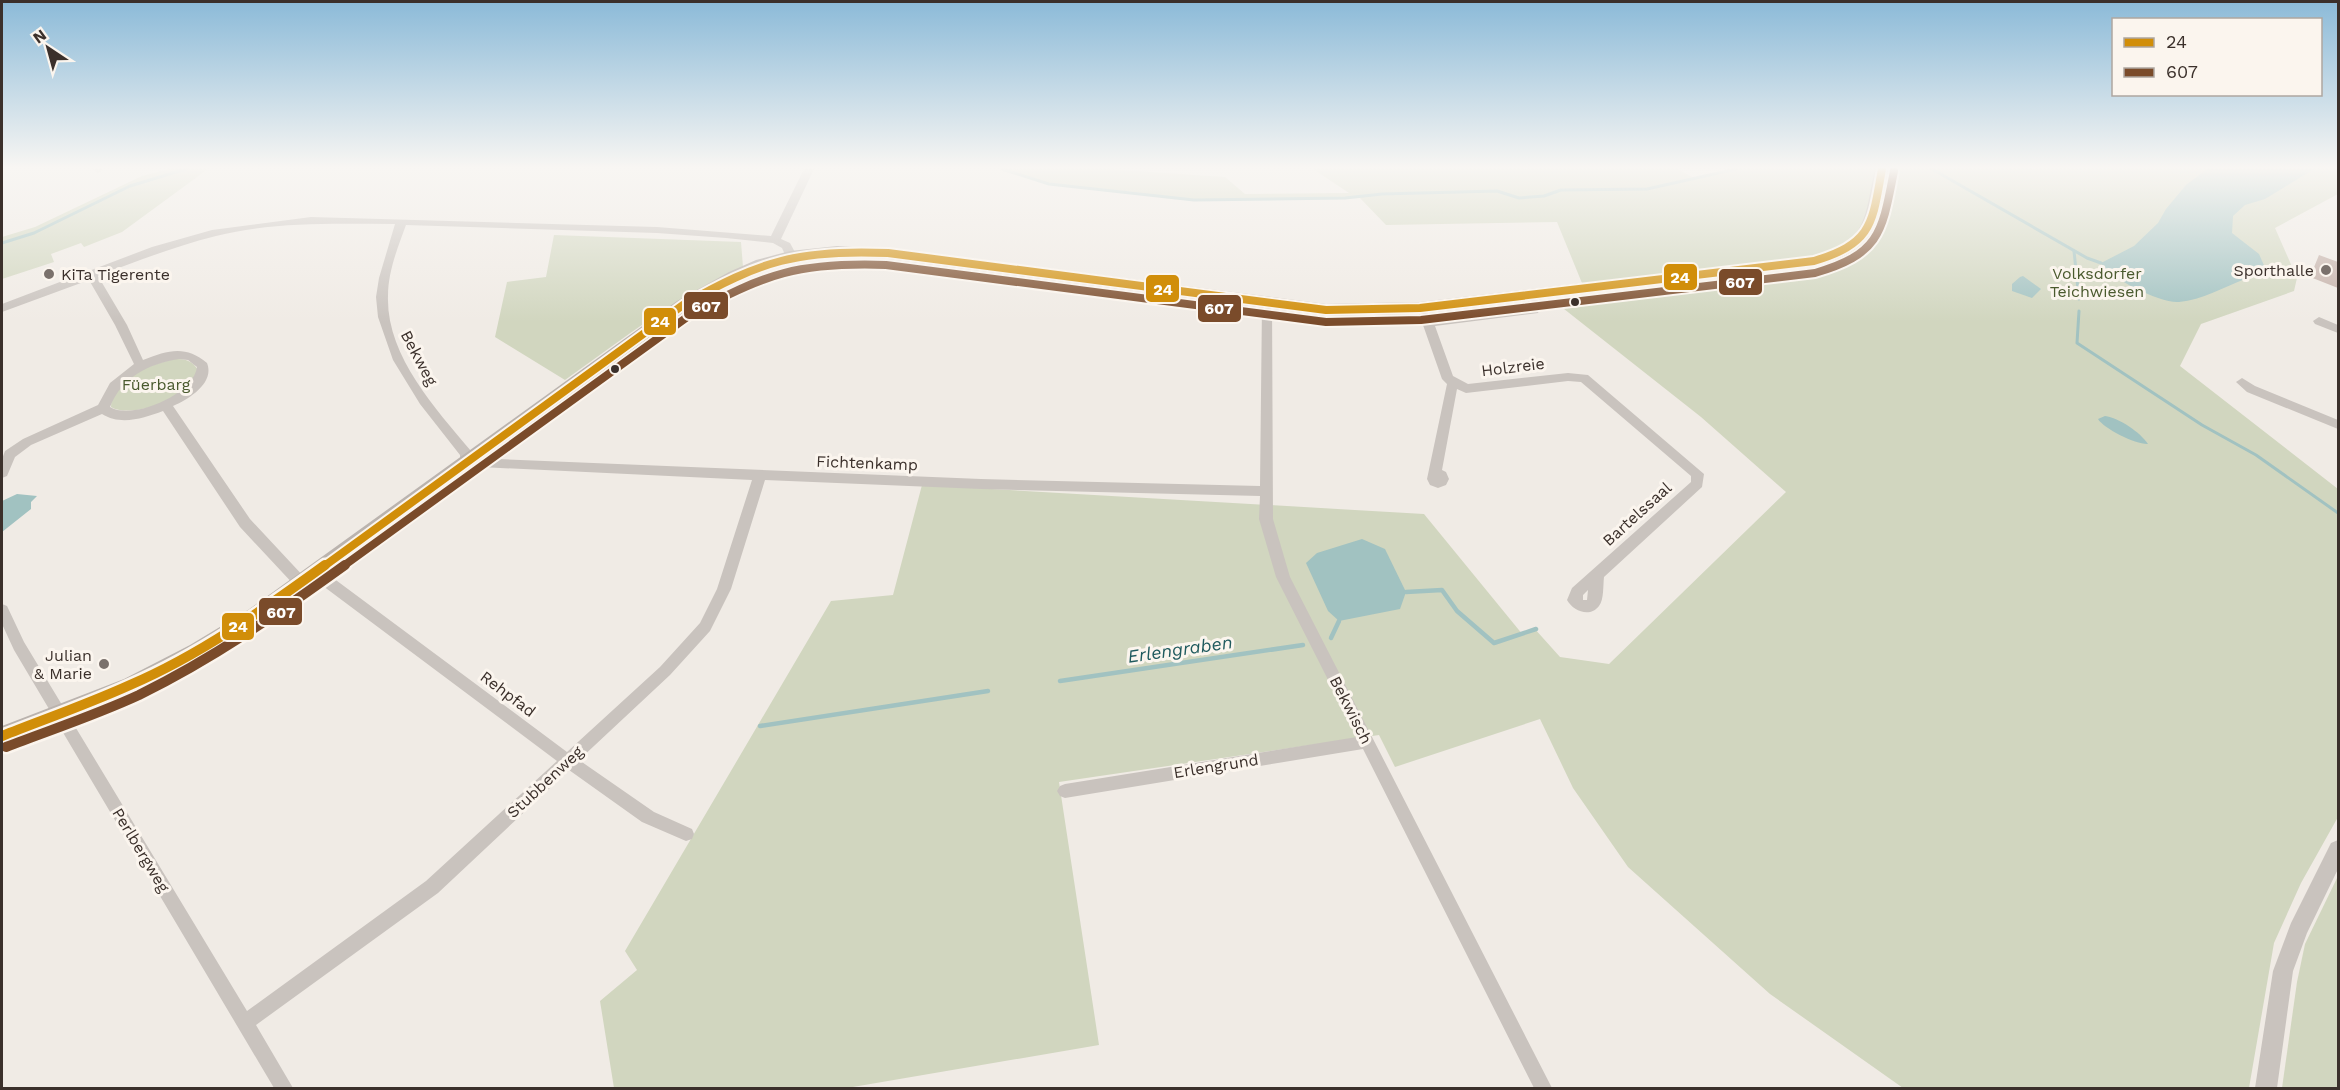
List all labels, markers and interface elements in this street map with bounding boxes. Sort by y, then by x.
north arrow [18,18,78,78]
legend [2112,18,2322,96]
text: N [29,25,50,47]
text: 24 [2166,31,2187,52]
text: 607 [2166,61,2198,82]
place label: Sporthalle [2233,261,2314,280]
line badge: 24 [1663,263,1698,291]
marker: Sporthalle [2319,263,2333,277]
park label: Volksdorfer Teichwiesen [2050,264,2144,301]
place label: KiTa Tigerente [61,265,170,284]
marker: KiTa Tigerente [42,267,56,281]
text: 24 [1670,268,1690,287]
line badge: 607 [1718,268,1763,296]
text: 607 [1725,273,1755,292]
line badge: 24 [1145,274,1180,303]
text: 24 [1153,280,1173,299]
line badge: 607 [683,291,729,320]
line badge: 607 [1197,294,1242,323]
unlabelled marker [1569,296,1581,308]
text: 607 [691,297,721,316]
text: 607 [1204,299,1234,318]
line badge: 24 [643,307,677,336]
text: 24 [650,312,670,331]
street label: Bekweg [397,327,442,389]
street label: Holzreie [1480,354,1546,380]
unlabelled marker [609,363,621,375]
park label: Füerbarg [122,375,191,394]
street label: Fichtenkamp [816,452,918,474]
street label: Bartelssaal [1599,478,1675,550]
line badge: 607 [258,597,303,626]
text: 607 [266,603,296,622]
line badge: 24 [221,612,255,641]
text: 24 [228,617,248,636]
water label: Erlengraben [1126,631,1234,667]
place label: Julian & Marie [34,646,92,683]
marker: Julian & Marie [97,657,111,671]
street label: Rehpfad [477,667,539,721]
street label: Bekwisch [1326,673,1376,747]
street label: Stubbenweg [503,742,587,822]
street label: Erlengrund [1172,750,1260,782]
street label: Perlbergweg [108,804,174,896]

